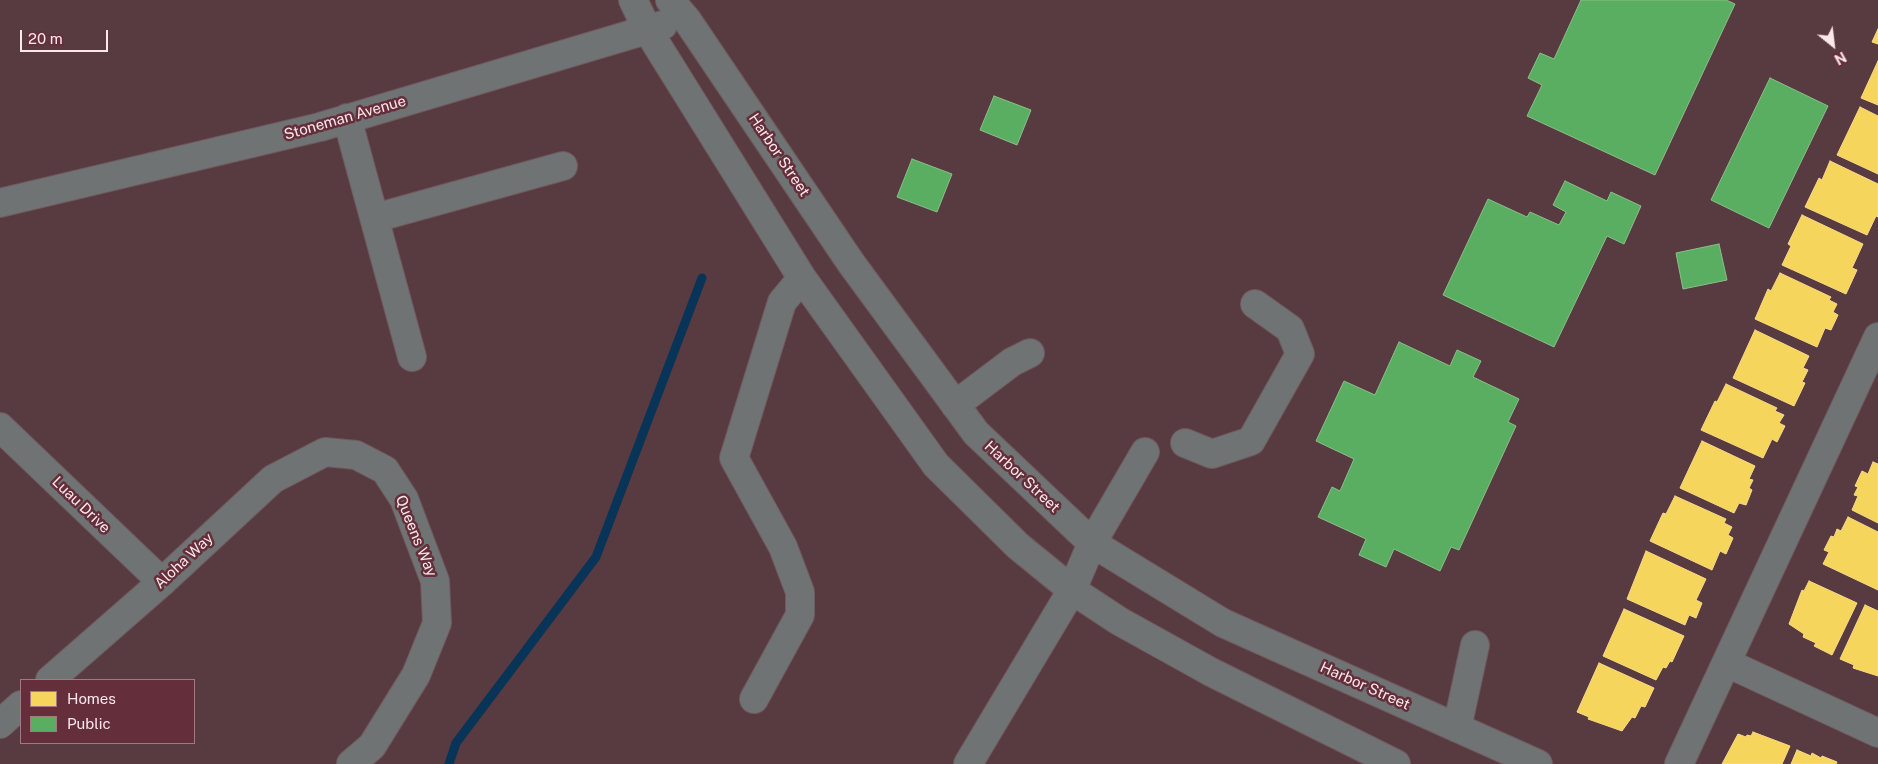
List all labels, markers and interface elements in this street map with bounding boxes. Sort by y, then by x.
scale bar [22,20,110,52]
north arrow [1808,20,1858,70]
text: 20 m [28,30,63,47]
text: N [1832,48,1849,68]
street label: Stoneman Avenue [282,92,408,144]
street label: Harbor Street [745,110,813,200]
street label: Harbor Street [981,438,1063,516]
street label: Luau Drive [48,473,114,537]
street label: Queens Way [391,493,441,579]
street label: Aloha Way [151,529,217,593]
street label: Harbor Street [1317,658,1413,714]
legend [20,679,195,744]
text: Homes [67,690,116,707]
text: Public [67,715,111,732]

